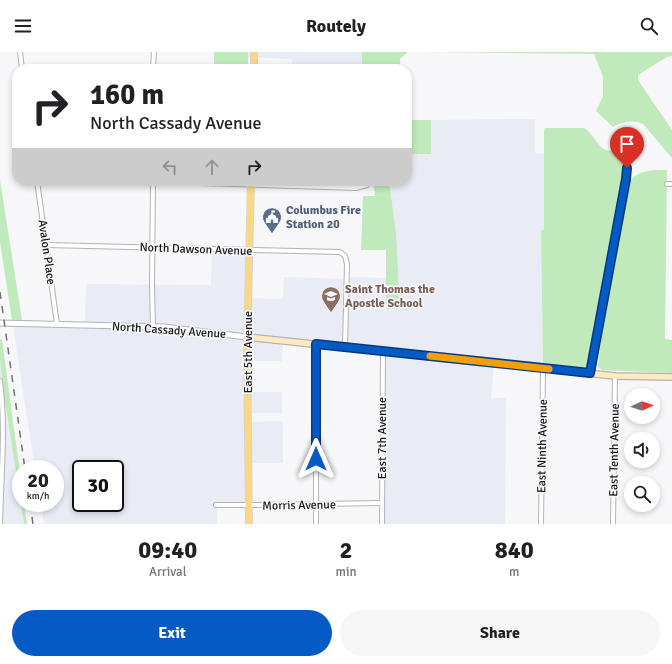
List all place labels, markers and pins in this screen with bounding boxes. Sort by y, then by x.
pin [610,127,644,168]
place label: Columbus Fire Station 20 [286,203,361,232]
public building icon: Columbus Fire Station 20 [261,206,283,234]
place label: Saint Thomas the Apostle School [345,282,435,311]
school or university icon: Saint Thomas the Apostle School [320,285,342,313]

